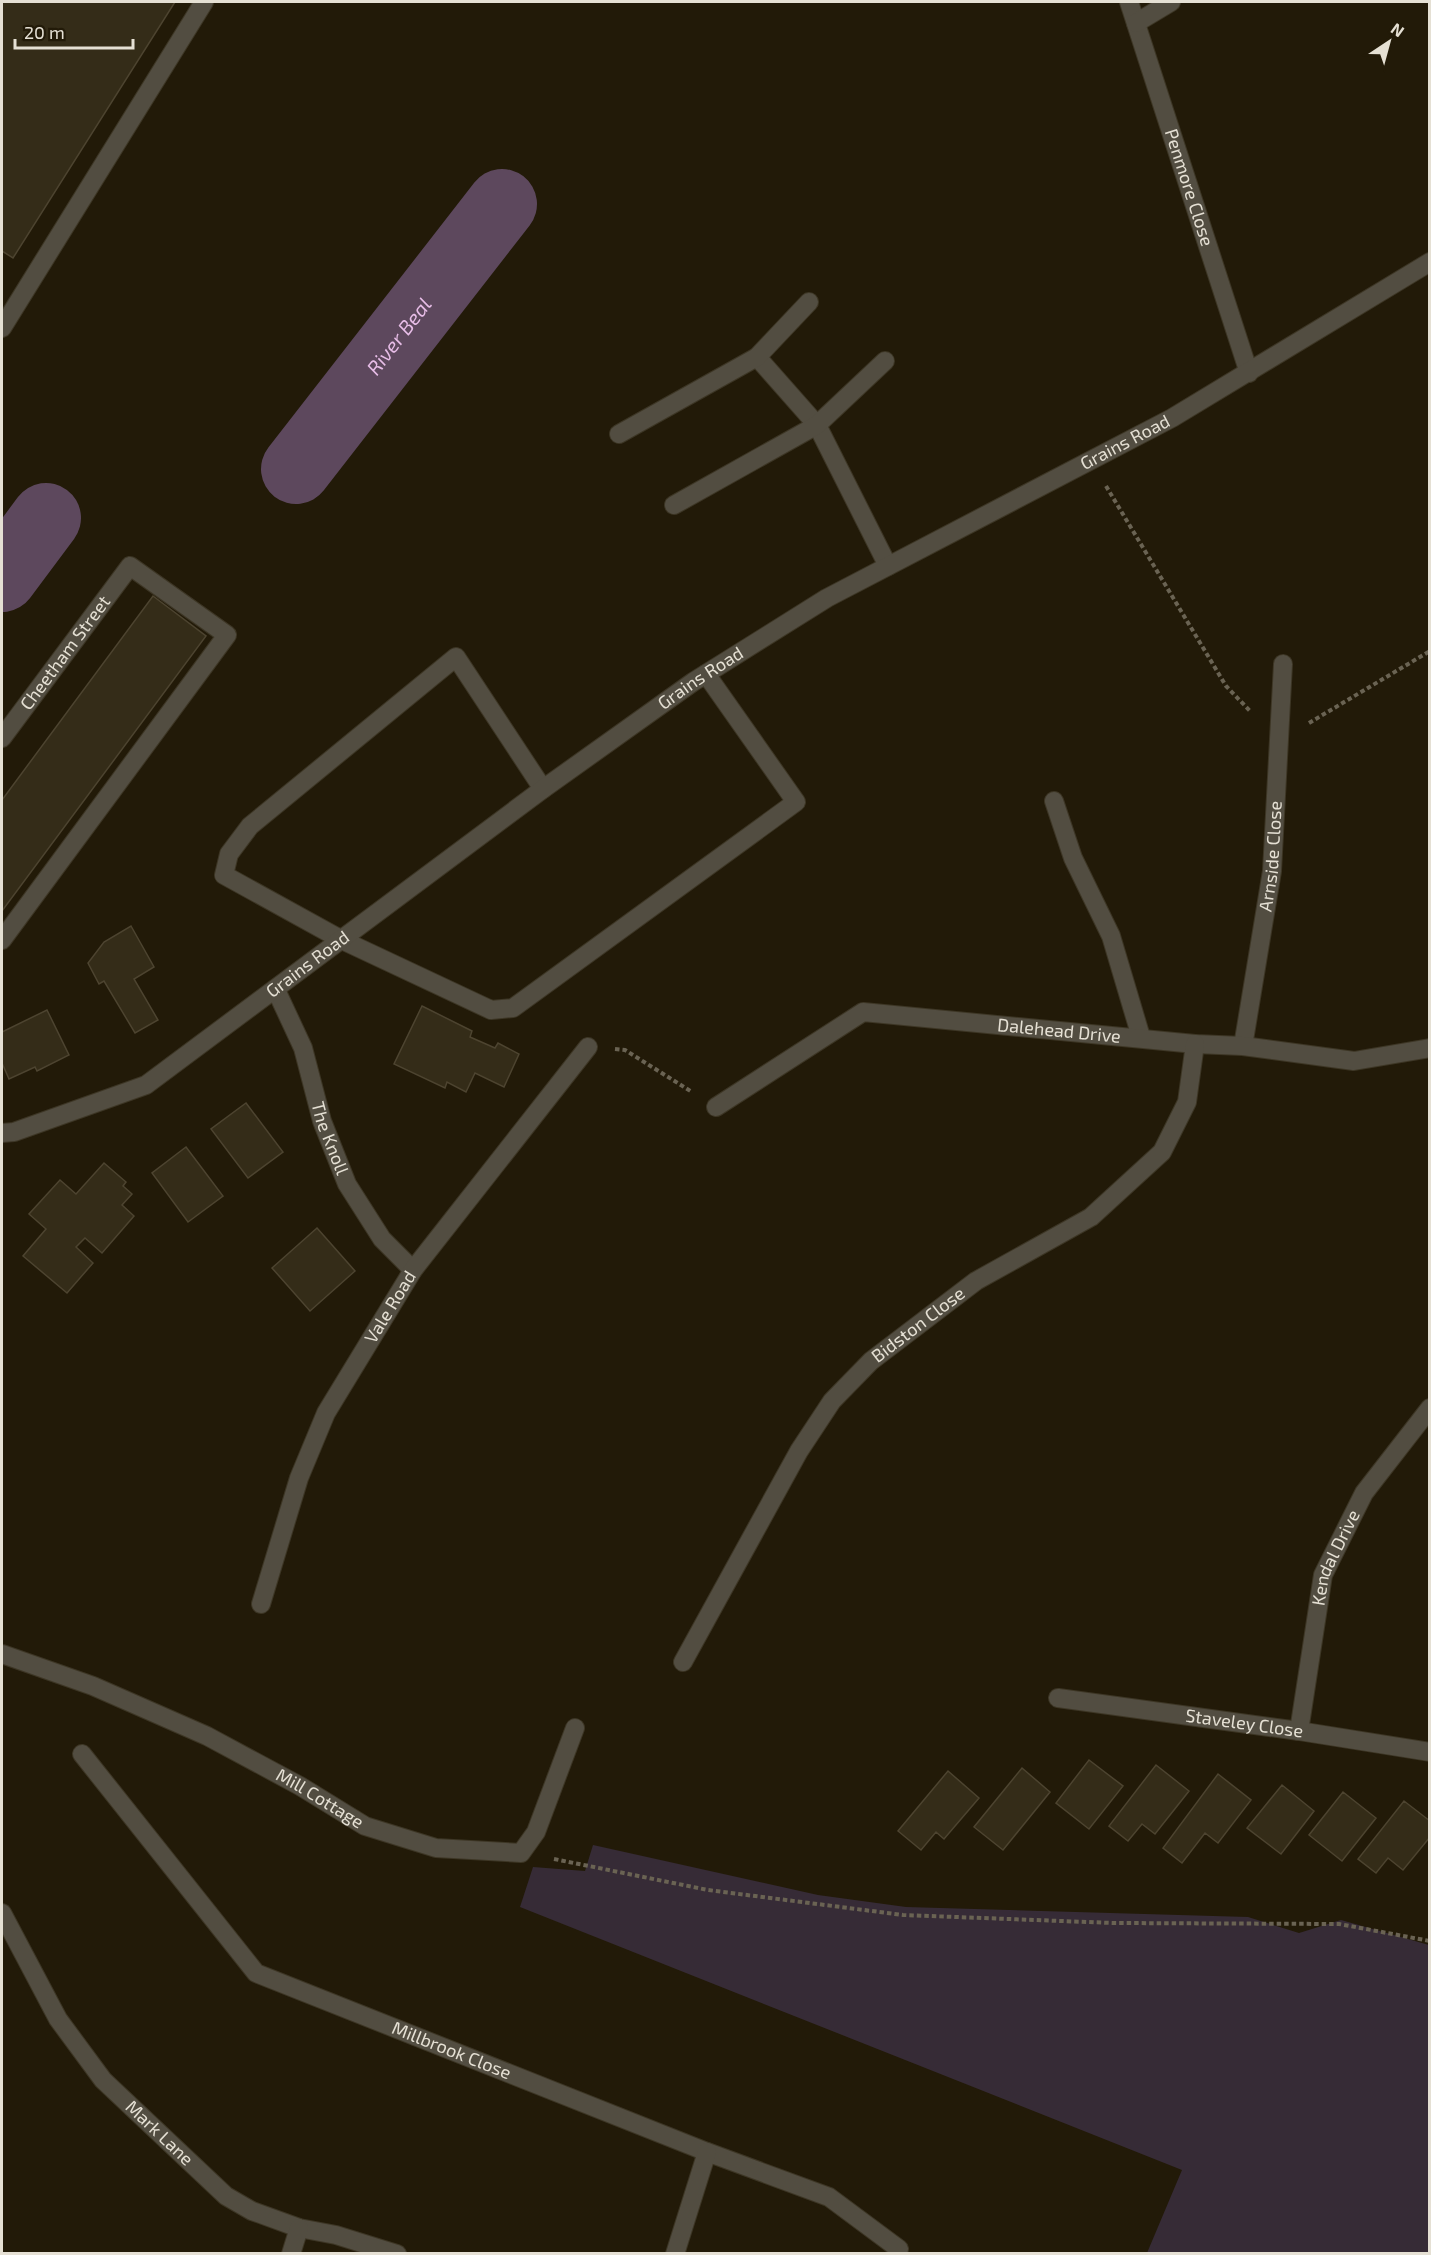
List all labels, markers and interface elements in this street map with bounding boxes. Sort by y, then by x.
scale bar [15,12,134,50]
north arrow [1359,12,1419,72]
text: N [1388,18,1408,41]
text: 20 m [24,21,65,43]
street label: Penmore Close [1161,126,1219,249]
water label: River Beal [361,292,436,379]
street label: Grains Road [1076,409,1173,474]
street label: Cheetham Street [15,591,114,714]
street label: Grains Road [653,641,747,714]
street label: Arnside Close [1253,800,1286,913]
street label: Grains Road [261,925,353,1002]
street label: Dalehead Drive [996,1013,1122,1047]
street label: The Knoll [307,1099,354,1178]
street label: Vale Road [359,1266,420,1347]
street label: Bidston Close [867,1282,969,1367]
street label: Kendal Drive [1306,1506,1364,1607]
street label: Staveley Close [1184,1704,1305,1741]
street label: Mill Cottage [273,1763,368,1833]
street label: Millbrook Close [389,2016,515,2083]
street label: Mark Lane [121,2095,198,2170]

